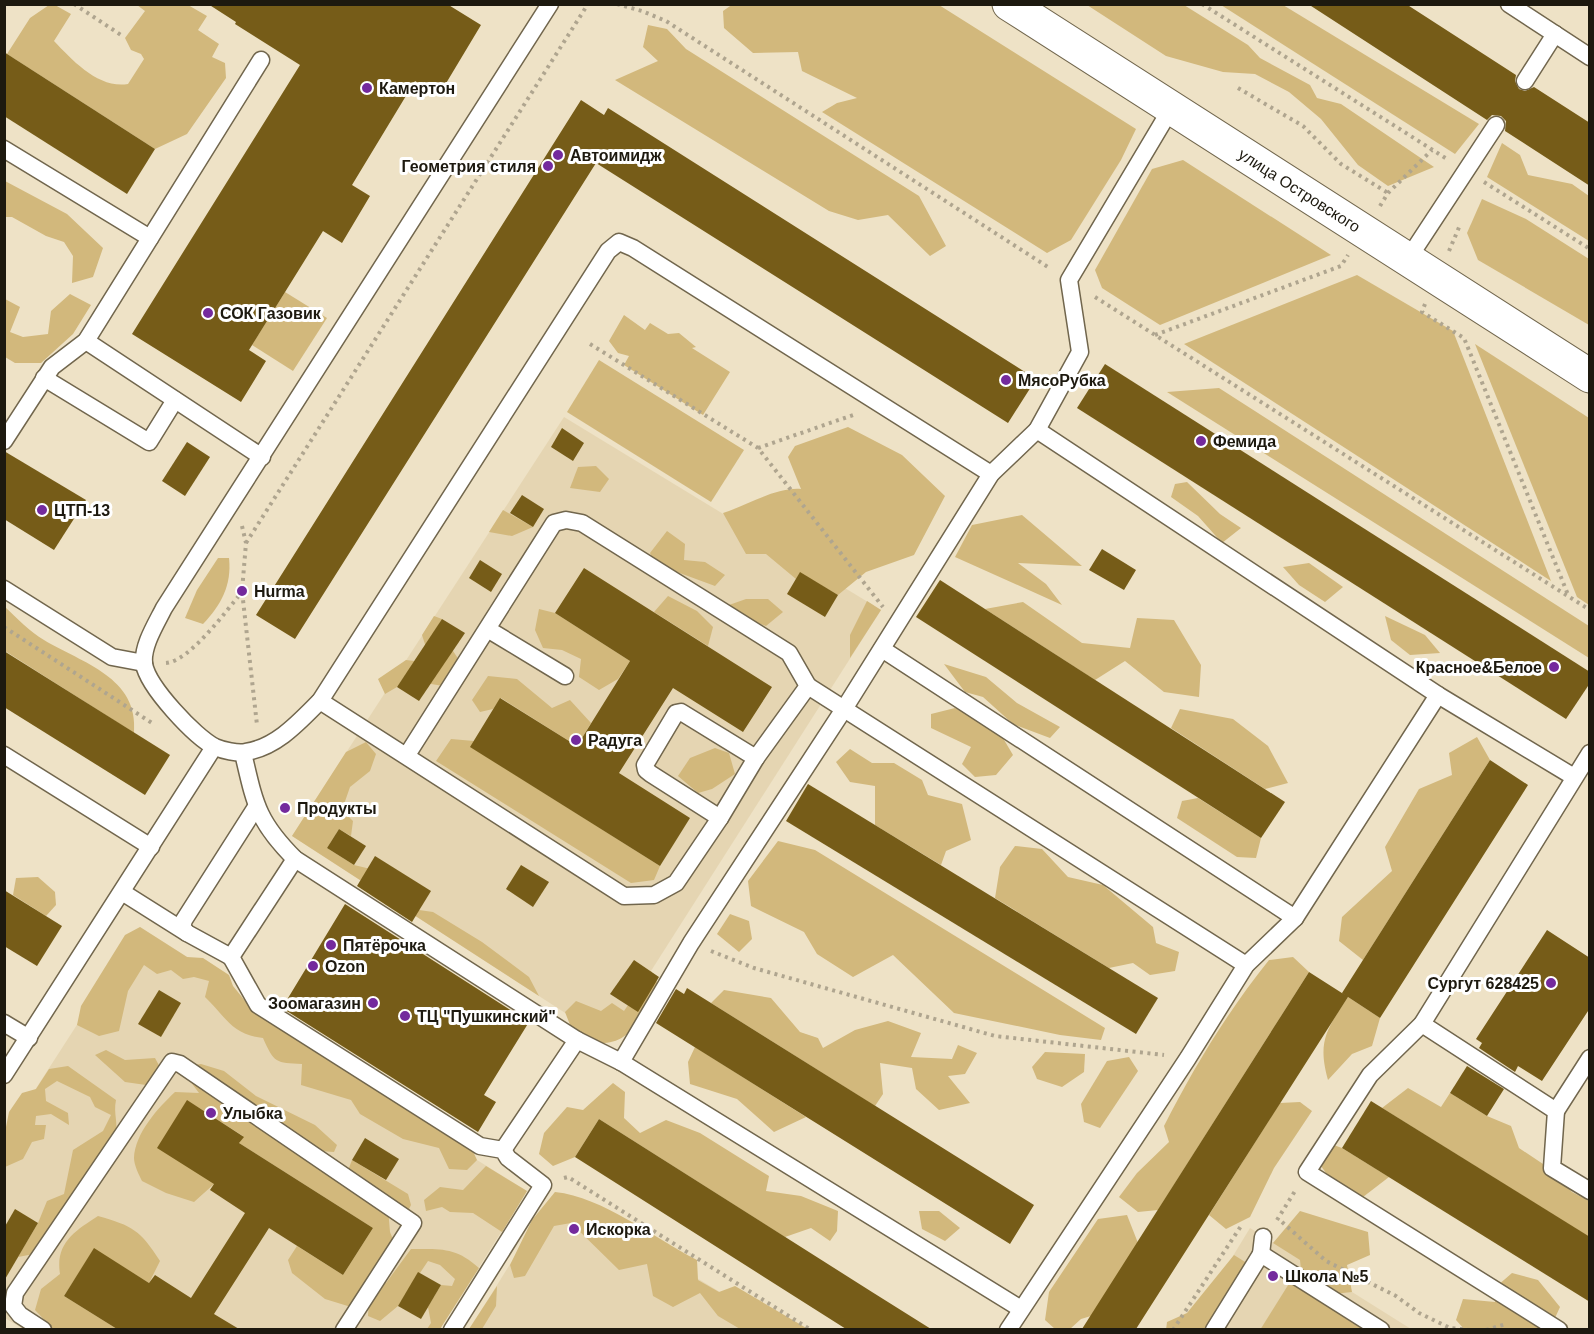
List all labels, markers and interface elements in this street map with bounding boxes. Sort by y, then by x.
place label: Камертон [379,80,455,97]
marker: Камертон [360,81,374,95]
street label: улица Островского [1236,145,1364,235]
place label: Автоимидж [570,147,662,164]
marker: Автоимидж [551,148,565,162]
place label: Геометрия стиля [401,158,536,175]
marker: Геометрия стиля [541,159,555,173]
place label: СОК Газовик [220,305,322,322]
marker: СОК Газовик [201,306,215,320]
place label: МясоРубка [1018,372,1106,389]
marker: МясоРубка [999,373,1013,387]
place label: Фемида [1213,433,1276,450]
marker: Фемида [1194,434,1208,448]
place label: ЦТП-13 [54,502,110,519]
marker: ЦТП-13 [35,503,49,517]
place label: Hurma [254,583,305,600]
marker: Hurma [235,584,249,598]
place label: Красное&Белое [1416,659,1542,676]
marker: Красное&Белое [1547,660,1561,674]
place label: Радуга [588,732,642,749]
marker: Радуга [569,733,583,747]
place label: Продукты [297,800,377,817]
marker: Продукты [278,801,292,815]
place label: Пятёрочка [343,937,426,954]
marker: Пятёрочка [324,938,338,952]
place label: Ozon [325,958,365,975]
marker: Ozon [306,959,320,973]
place label: Сургут 628425 [1428,975,1539,992]
marker: Сургут 628425 [1544,976,1558,990]
place label: Зоомагазин [268,995,361,1012]
marker: Зоомагазин [366,996,380,1010]
place label: ТЦ "Пушкинский" [417,1008,556,1025]
marker: ТЦ "Пушкинский" [398,1009,412,1023]
place label: Улыбка [223,1105,283,1122]
marker: Улыбка [204,1106,218,1120]
place label: Искорка [586,1221,651,1238]
marker: Искорка [567,1222,581,1236]
place label: Школа №5 [1285,1268,1369,1285]
marker: Школа №5 [1266,1269,1280,1283]

